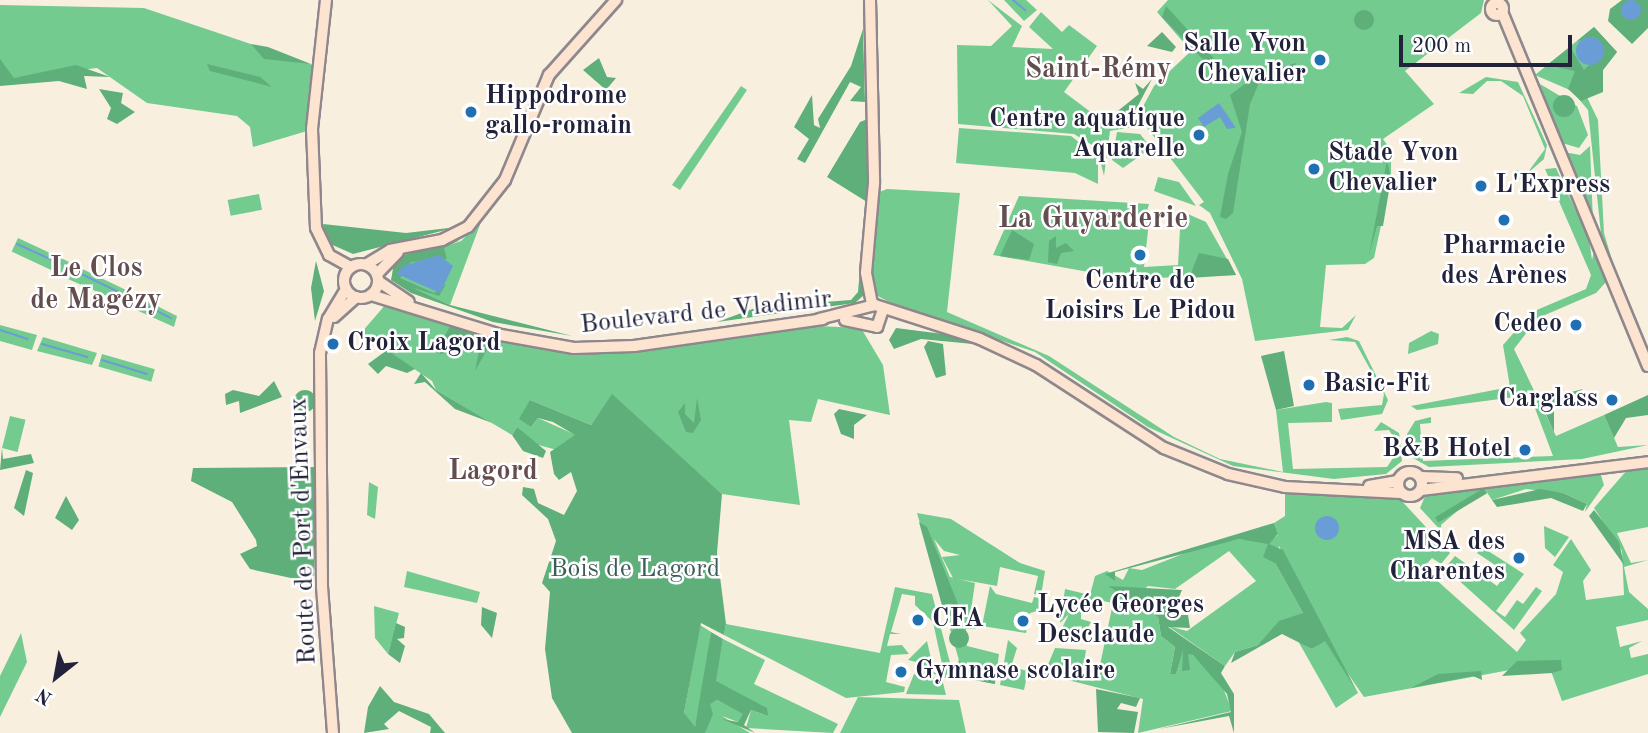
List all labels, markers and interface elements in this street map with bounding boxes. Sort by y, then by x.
scale bar [1403,21,1576,65]
place label: Salle Yvon Chevalier [1183,29,1306,90]
text: 200 m [1412,36,1471,57]
marker: Salle Yvon Chevalier [1312,52,1328,68]
district label: Saint-Rémy [1025,53,1171,87]
place label: Hippodrome gallo-romain [485,81,632,142]
marker: Hippodrome gallo-romain [463,104,479,120]
place label: Centre aquatique Aquarelle [989,104,1185,166]
marker: Centre aquatique Aquarelle [1191,127,1207,143]
place label: Stade Yvon Chevalier [1328,138,1459,200]
marker: Stade Yvon Chevalier [1306,161,1322,177]
place label: L'Express [1495,170,1610,202]
marker: L'Express [1473,178,1489,194]
district label: La Guyarderie [997,201,1189,237]
marker: Pharmacie des Arènes [1496,212,1512,228]
place label: Pharmacie des Arènes [1441,231,1567,292]
marker: Centre de Loisirs Le Pidou [1132,247,1148,263]
district label: Le Clos de Magézy [30,252,162,318]
place label: Centre de Loisirs Le Pidou [1044,266,1236,328]
street label: Boulevard de Vladimir [579,284,833,342]
place label: Cedeo [1493,309,1562,341]
marker: Cedeo [1568,317,1584,333]
place label: Croix Lagord [347,328,500,360]
marker: Croix Lagord [325,336,341,352]
place label: Basic-Fit [1323,369,1430,401]
marker: Basic-Fit [1301,377,1317,393]
place label: Carglass [1498,384,1598,416]
marker: Carglass [1604,392,1620,408]
street label: Route de Port d'Envaux [284,397,324,665]
place label: B&B Hotel [1382,434,1511,466]
marker: B&B Hotel [1517,442,1533,458]
district label: Lagord [448,455,538,489]
place label: MSA des Charentes [1389,527,1505,588]
marker: MSA des Charentes [1511,550,1527,566]
park label: Bois de Lagord [550,554,720,586]
place label: Lycée Georges Desclaude [1037,590,1204,652]
place label: CFA [932,604,984,636]
marker: CFA [910,612,926,628]
marker: Lycée Georges Desclaude [1015,613,1031,629]
north arrow [21,642,91,712]
place label: Gymnase scolaire [915,656,1115,688]
marker: Gymnase scolaire [893,664,909,680]
text: N [34,684,56,707]

